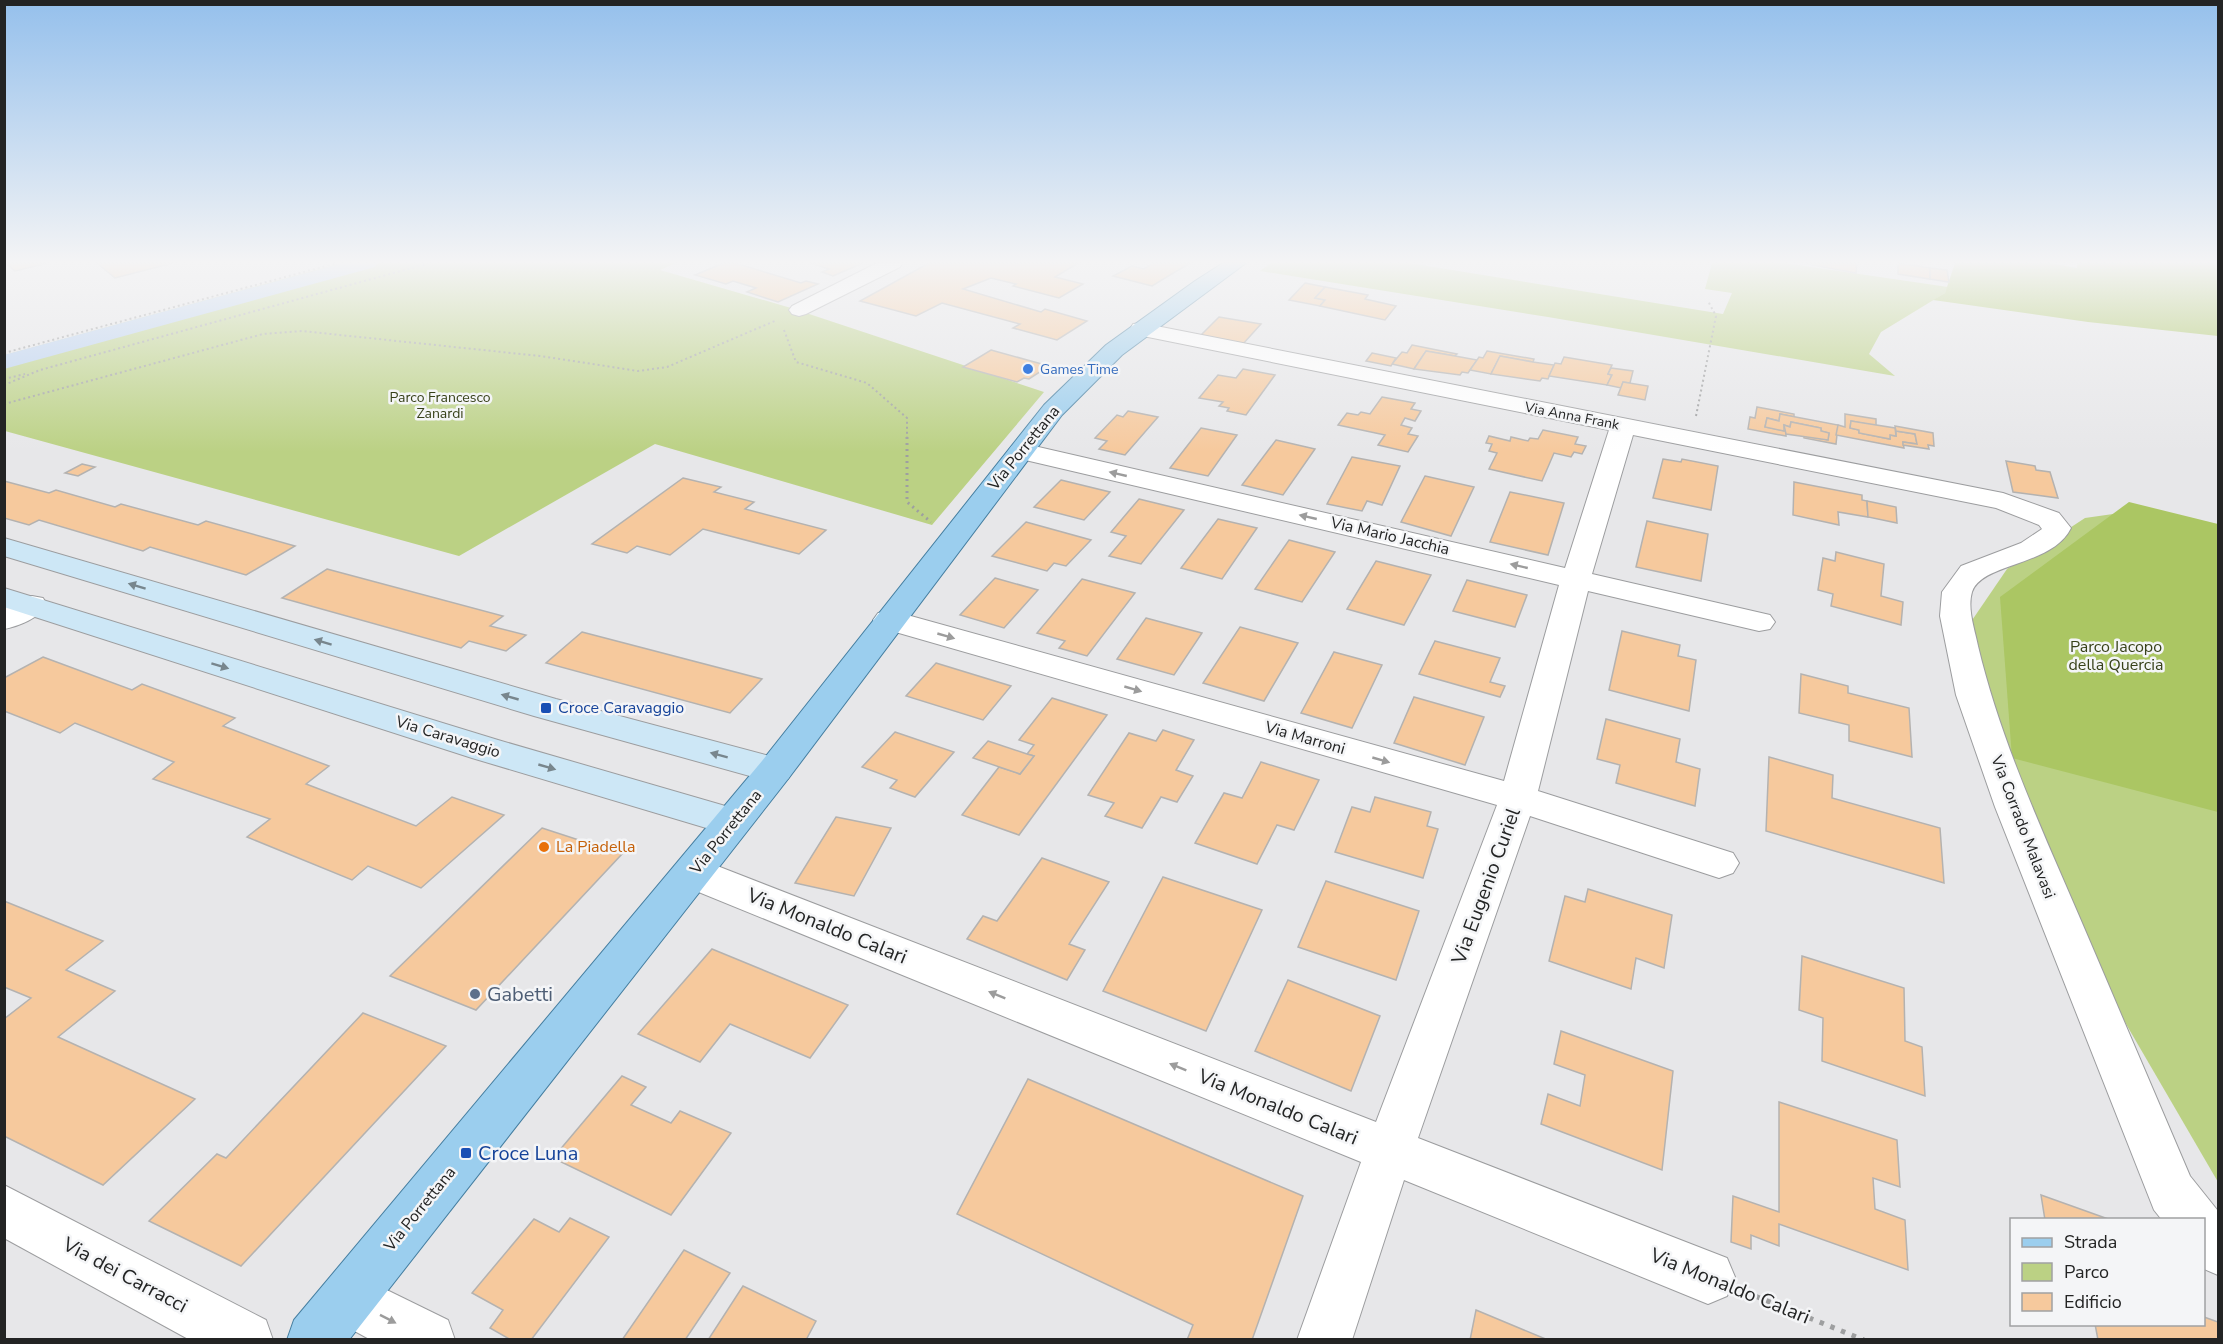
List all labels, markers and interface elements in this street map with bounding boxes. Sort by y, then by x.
place label: Games Time [1040,360,1118,379]
marker: Games Time [1021,362,1035,376]
park label: Parco Francesco Zanardi [389,388,491,423]
street label: Via Anna Frank [1522,397,1622,435]
street label: Via Porrettana [982,401,1065,496]
one-way arrow [1109,468,1127,478]
street label: Via Mario Jacchia [1327,511,1452,560]
one-way arrow [1299,512,1317,522]
one-way arrow [1509,560,1528,570]
one-way arrow [127,581,145,590]
one-way arrow [937,632,955,641]
park label: Parco Jacopo della Quercia [2069,636,2163,676]
one-way arrow [314,637,332,646]
one-way arrow [211,661,229,671]
one-way arrow [1124,685,1142,694]
one-way arrow [501,692,519,701]
place label: Croce Caravaggio [558,697,684,719]
marker: Croce Caravaggio [539,701,553,715]
street label: Via Caravaggio [392,710,503,763]
street label: Via Marroni [1261,716,1348,760]
one-way arrow [709,750,727,759]
street label: Via Corrado Malavasi [1985,751,2060,902]
one-way arrow [1372,755,1391,765]
one-way arrow [538,763,556,772]
street label: Via Porrettana [684,785,767,880]
street label: Via Eugenio Curiel [1445,804,1527,969]
place label: La Piadella [556,836,635,858]
marker: La Piadella [537,840,551,854]
street label: Via Monaldo Calari [742,881,911,970]
place label: Gabetti [487,981,553,1008]
marker: Gabetti [468,987,482,1001]
one-way arrow [988,990,1006,1000]
one-way arrow [1169,1062,1187,1072]
street label: Via Monaldo Calari [1193,1062,1362,1151]
place label: Croce Luna [478,1140,578,1167]
marker: Croce Luna [459,1146,473,1160]
street label: Via Porrettana [378,1162,461,1257]
legend [2010,1218,2205,1326]
street label: Via dei Carracci [57,1230,192,1319]
text: Strada [2064,1230,2117,1254]
street label: Via Monaldo Calari [1645,1241,1814,1330]
text: Parco [2064,1260,2109,1284]
text: Edificio [2064,1290,2122,1314]
one-way arrow [379,1313,397,1323]

